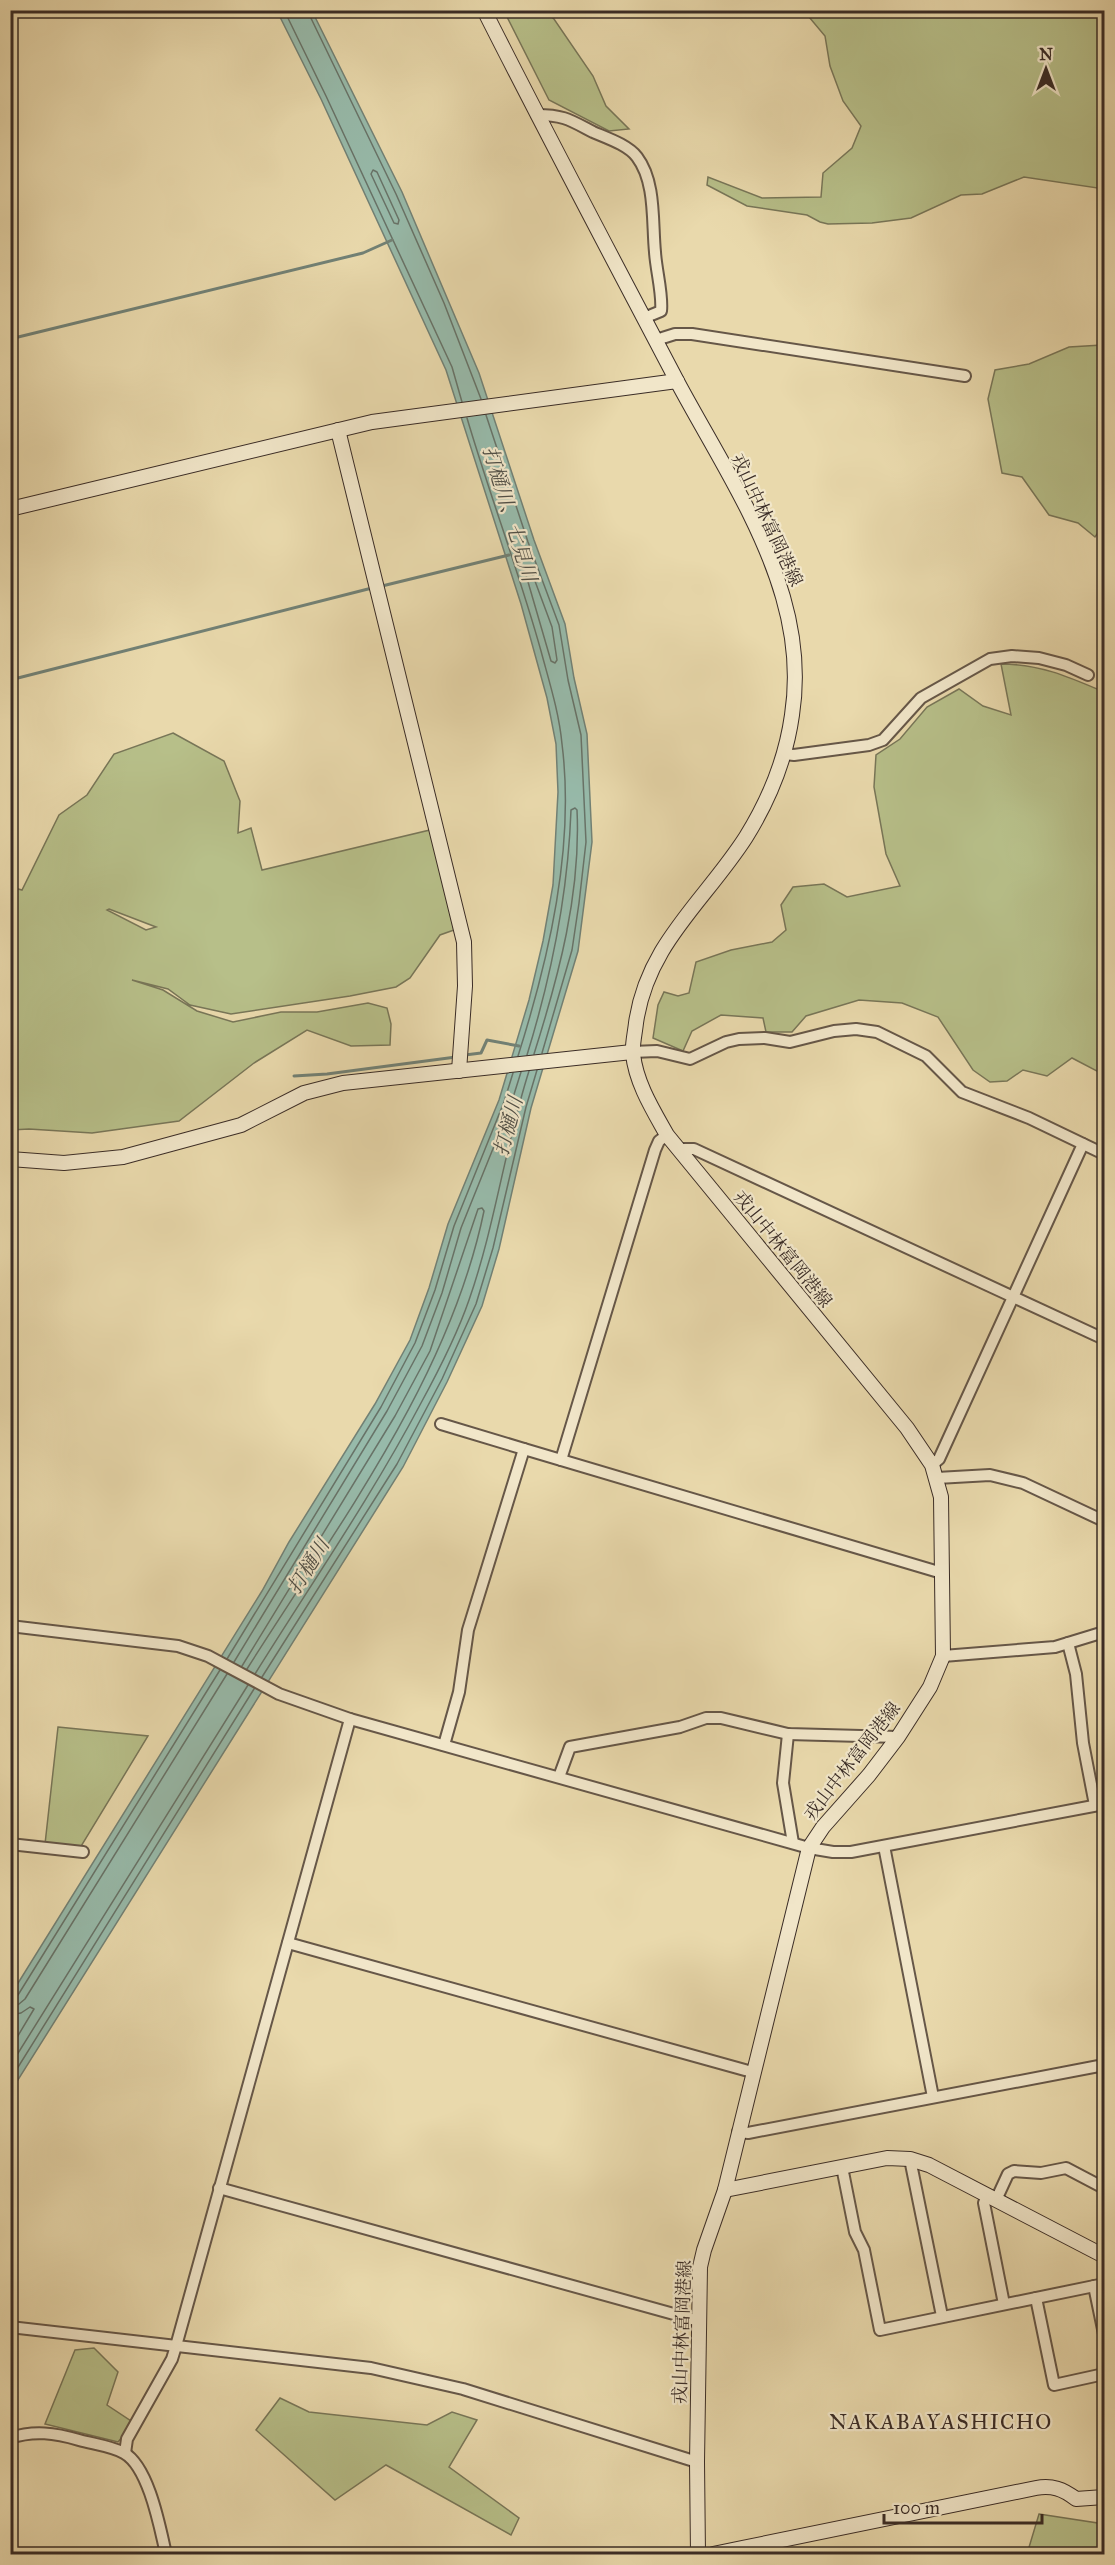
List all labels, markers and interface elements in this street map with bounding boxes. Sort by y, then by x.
north arrow [1016,39,1076,99]
text: N [1039,45,1053,64]
water label: 打樋川、七見川 [478,444,543,586]
street label: 戎山中林富岡港線 [727,450,807,590]
water label: 打樋川 [489,1092,528,1158]
street label: 戎山中林富岡港線 [729,1186,837,1312]
water label: 打樋川 [282,1533,335,1598]
street label: 戎山中林富岡港線 [799,1697,905,1825]
street label: 戎山中林富岡港線 [668,2260,696,2404]
district label: NAKABAYASHICHO [829,2409,1053,2435]
scale bar [884,2487,1042,2525]
text: 100 m [893,2497,940,2519]

